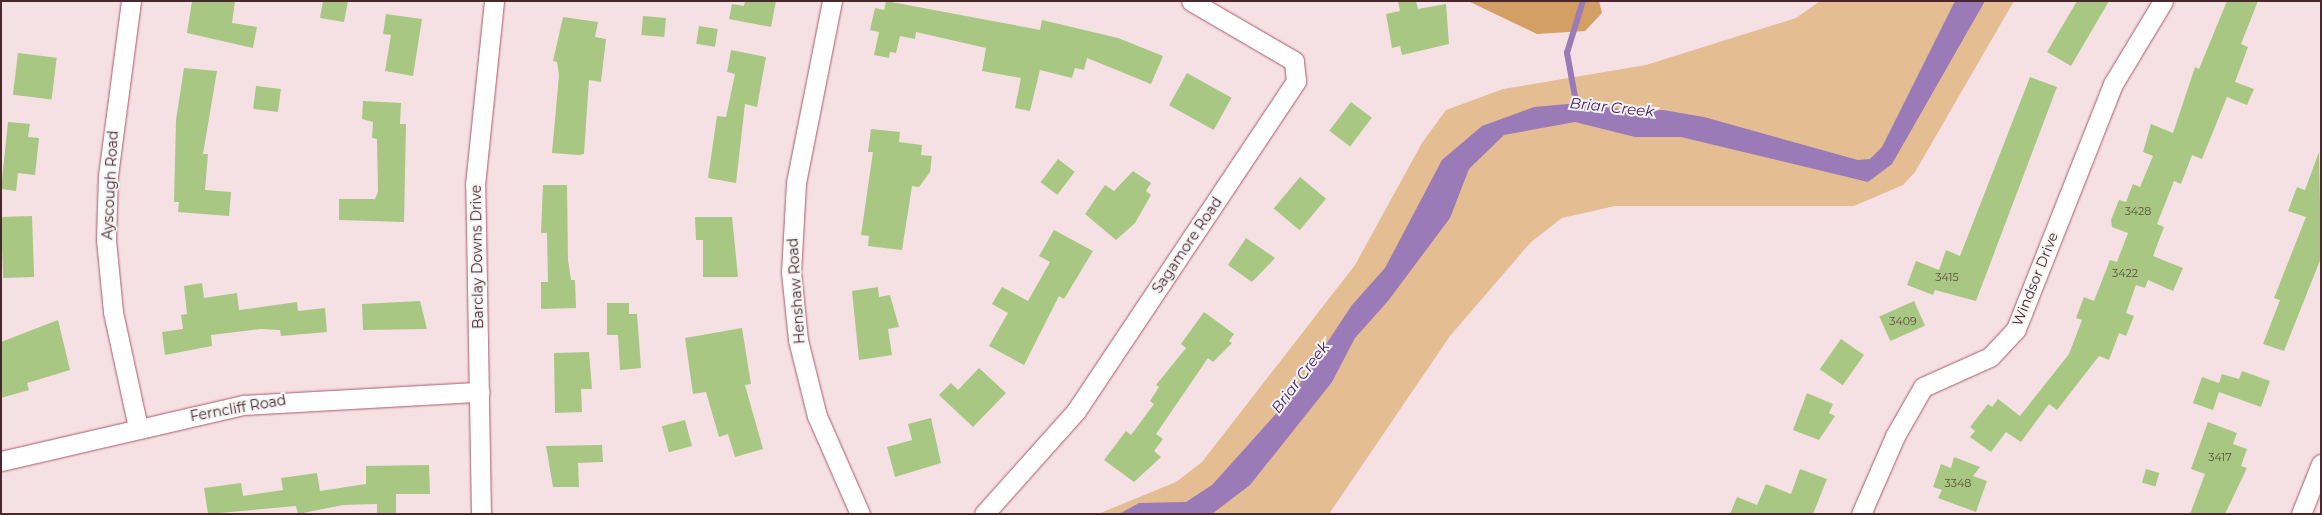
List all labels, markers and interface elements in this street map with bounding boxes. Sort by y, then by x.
water label: Briar Creek [1569,94,1655,120]
street label: Ayscough Road [99,130,121,240]
street label: Barclay Downs Drive [467,185,487,329]
street label: Sagamore Road [1149,194,1225,296]
house number: 3428 [2125,204,2151,218]
street label: Windsor Drive [2009,230,2061,328]
street label: Henshaw Road [784,237,808,345]
house number: 3422 [2112,266,2138,280]
house number: 3415 [1935,270,1959,284]
house number: 3409 [1889,314,1917,328]
water label: Briar Creek [1267,338,1333,416]
street label: Ferncliff Road [189,391,287,425]
house number: 3417 [2208,450,2232,464]
house number: 3348 [1945,476,1971,490]

